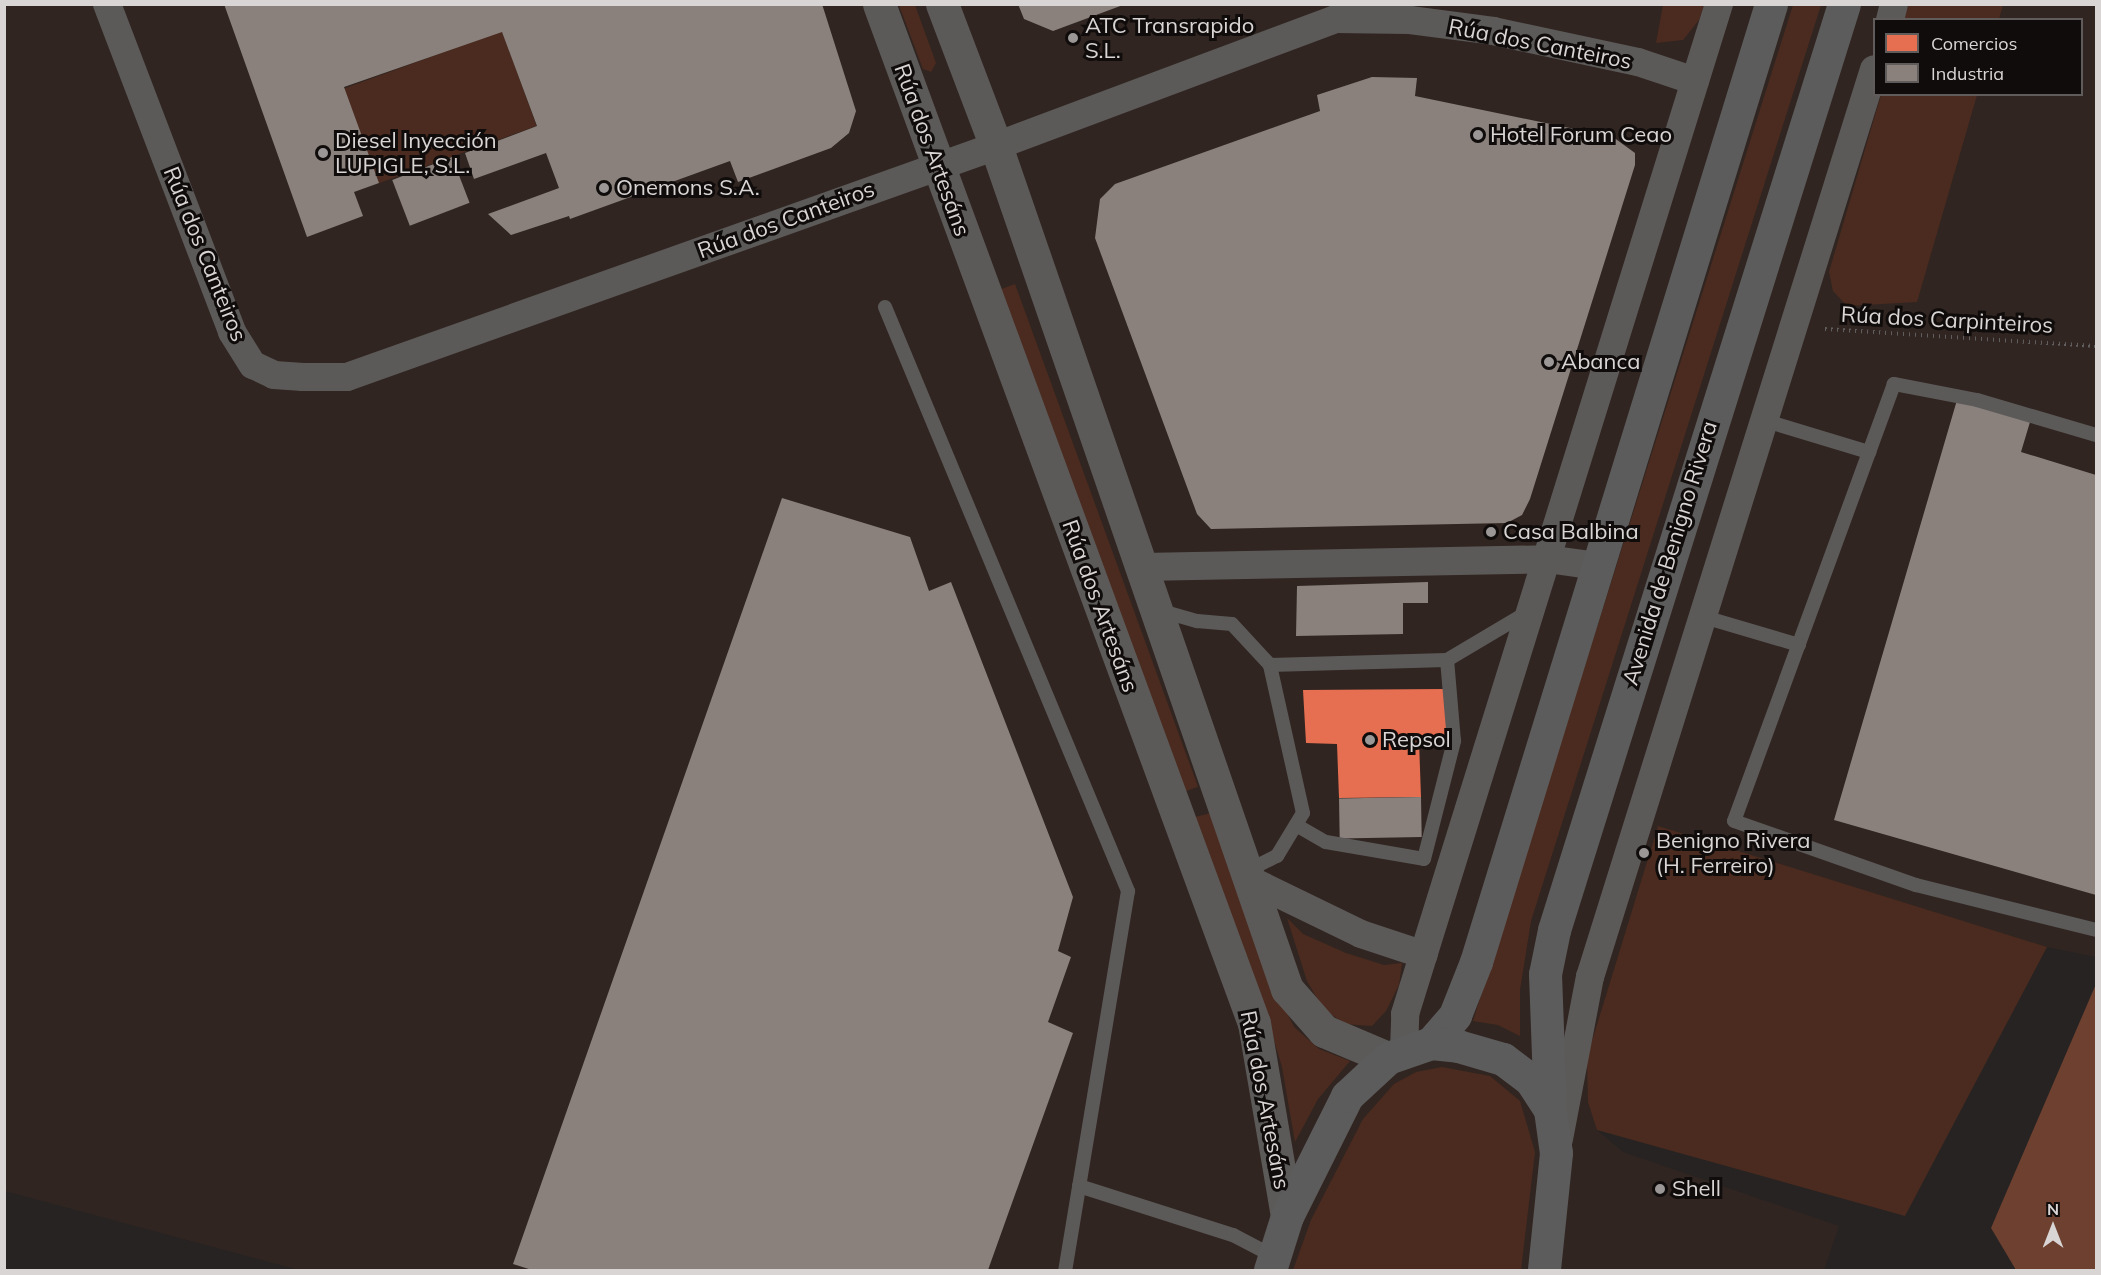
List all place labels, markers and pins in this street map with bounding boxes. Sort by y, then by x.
place label: ATC Transrapido S.L. [1085,12,1254,63]
marker: ATC Transrapido S.L. [1066,31,1080,45]
place label: Hotel Forum Ceao [1490,122,1672,148]
place label: Diesel Inyección LUPIGLE, S.L. [335,127,497,178]
marker: Hotel Forum Ceao [1471,128,1485,142]
marker: Diesel Inyección LUPIGLE, S.L. [316,146,330,160]
place label: Onemons S.A. [616,175,760,201]
marker: Onemons S.A. [597,181,611,195]
place label: Abanca [1561,349,1640,375]
marker: Abanca [1542,355,1556,369]
place label: Casa Balbina [1503,519,1639,545]
marker: Casa Balbina [1484,525,1498,539]
place label: Repsol [1382,727,1451,753]
marker: Repsol [1363,733,1377,747]
place label: Benigno Rivera (H. Ferreiro) [1656,827,1811,878]
marker: Benigno Rivera (H. Ferreiro) [1637,846,1651,860]
place label: Shell [1672,1176,1721,1202]
marker: Shell [1653,1182,1667,1196]

